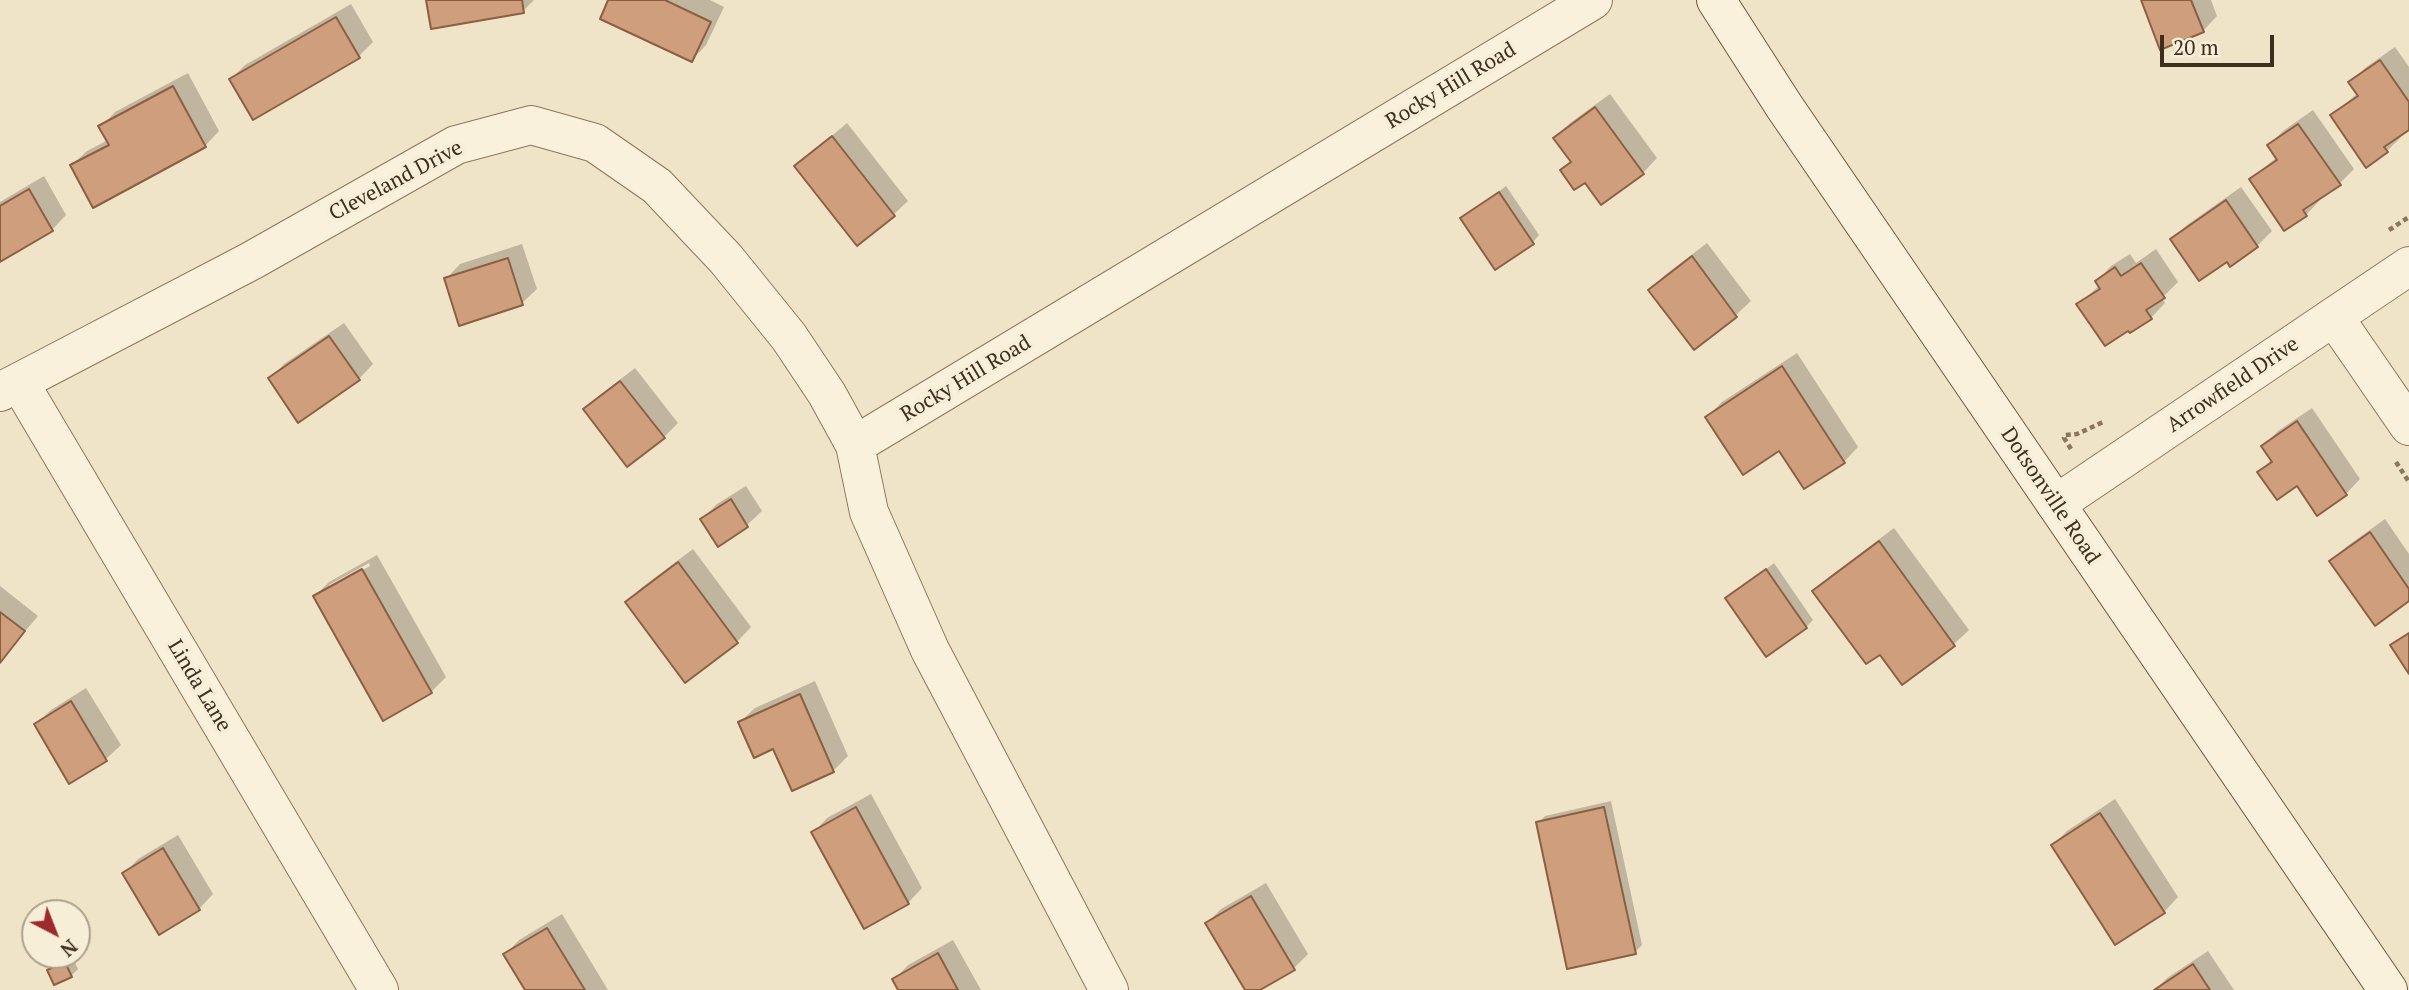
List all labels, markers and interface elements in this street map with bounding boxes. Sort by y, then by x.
scale bar [2164,21,2278,65]
text: 20 m [2173,33,2219,61]
street label: Rocky Hill Road [1381,37,1521,135]
street label: Cleveland Drive [325,135,467,227]
street label: Rocky Hill Road [896,330,1036,428]
street label: Arrowfield Drive [2162,332,2304,438]
street label: Dotsonville Road [1995,423,2105,569]
street label: Linda Lane [162,635,236,737]
north arrow [21,899,91,969]
text: N [55,934,83,963]

